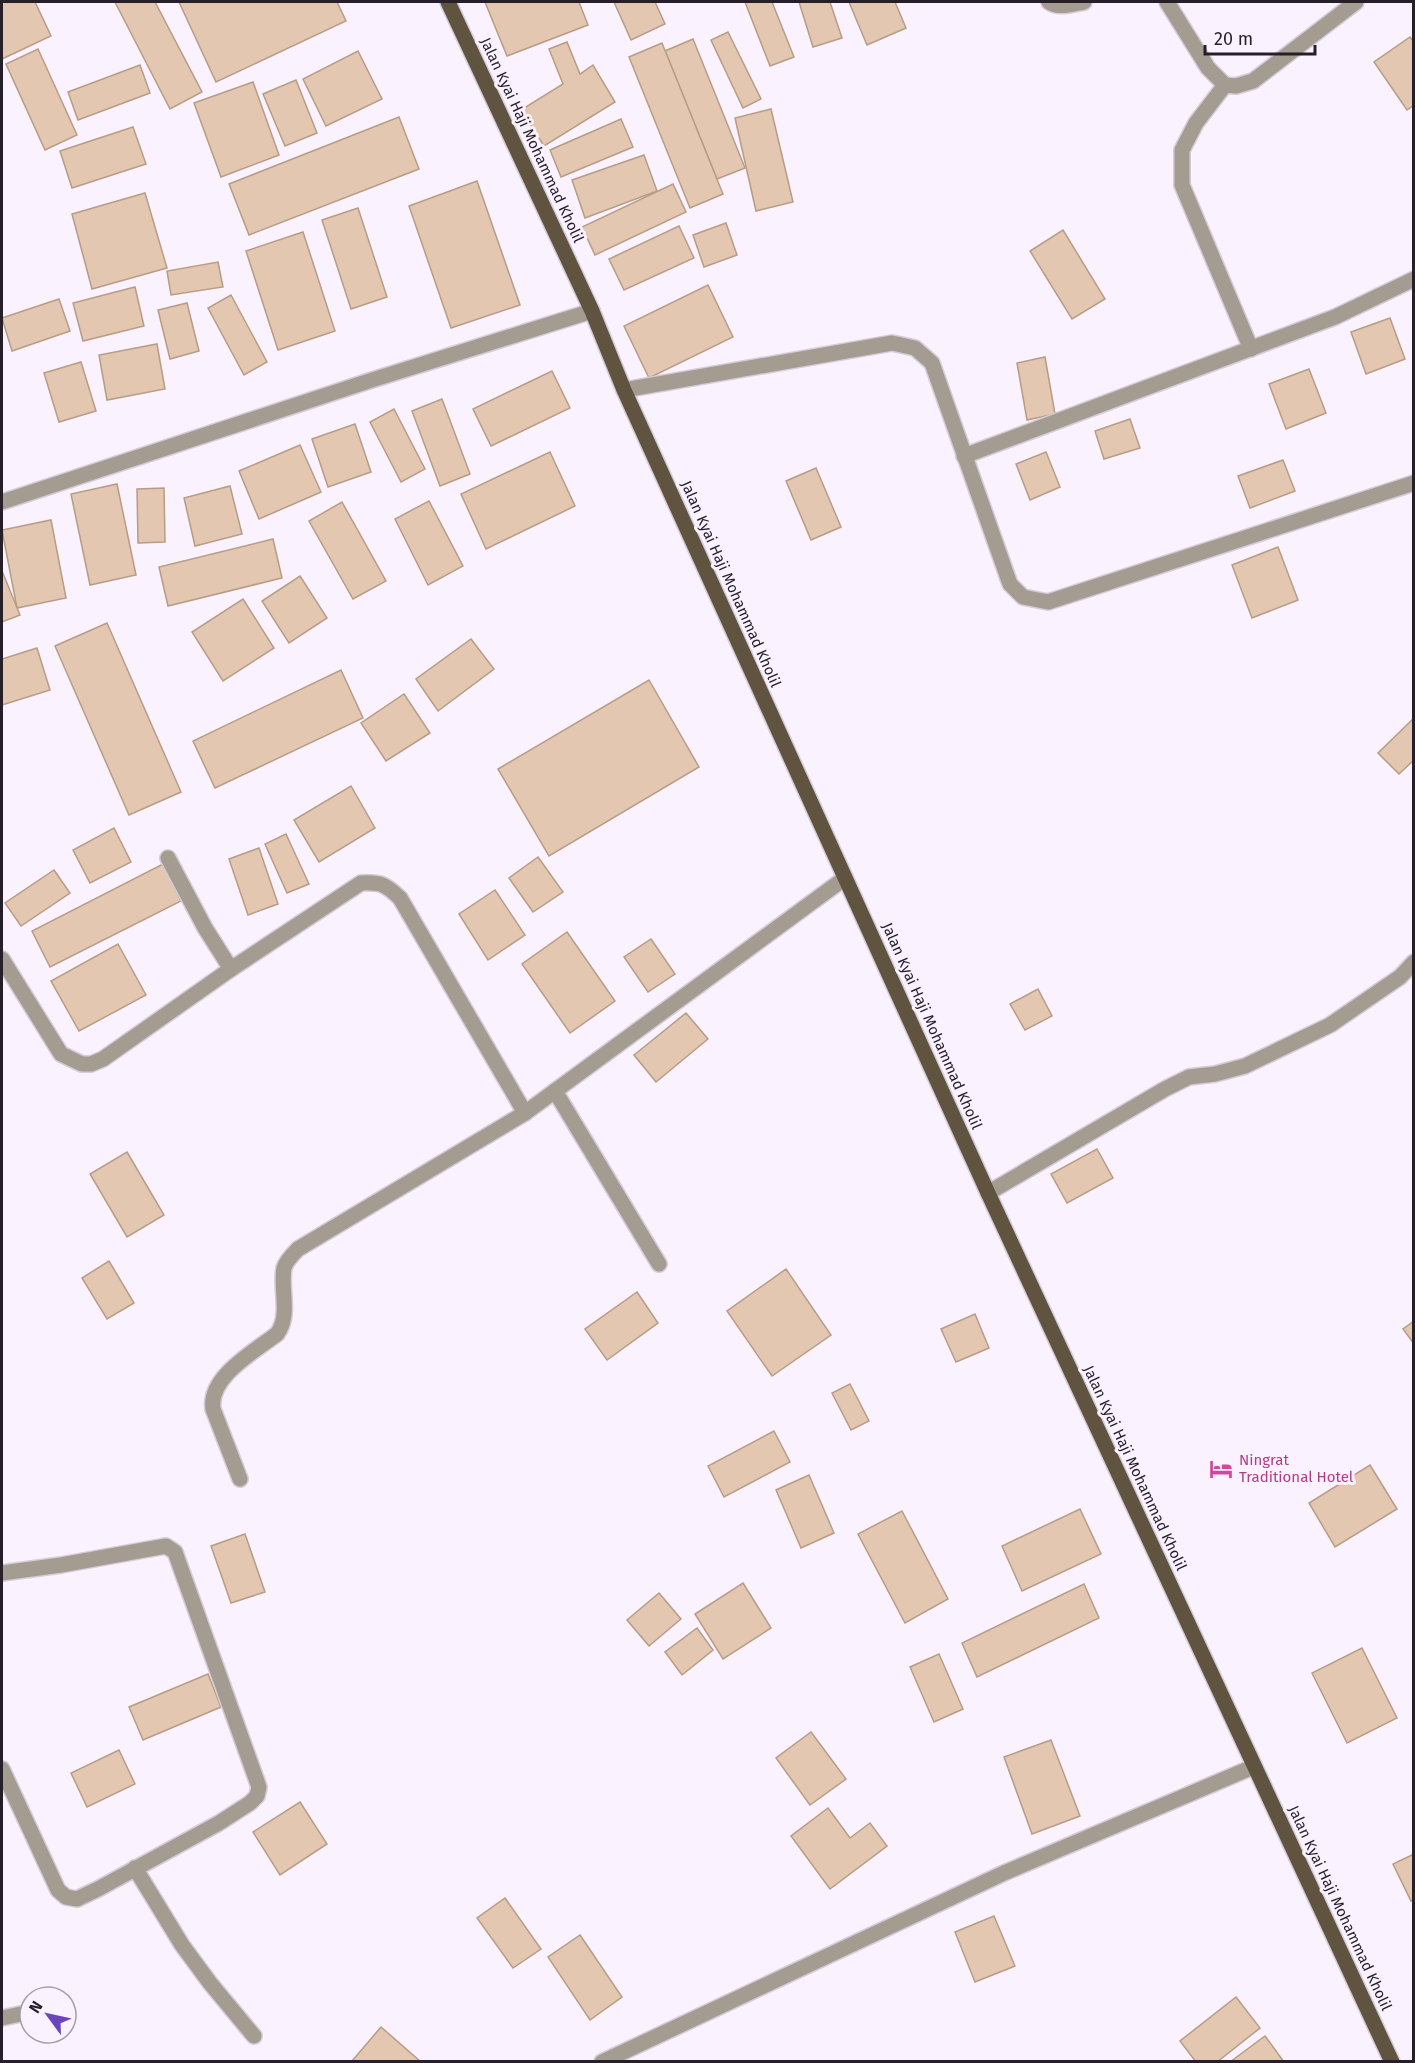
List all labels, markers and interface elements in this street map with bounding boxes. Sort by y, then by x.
scale bar [1205,18,1314,56]
text: 20 m [1214,28,1253,50]
street label: Jalan Kyai Haji Mohammad Kholil [476,35,588,246]
street label: Jalan Kyai Haji Mohammad Kholil [677,478,785,691]
street label: Jalan Kyai Haji Mohammad Kholil [878,920,986,1133]
street label: Jalan Kyai Haji Mohammad Kholil [1079,1363,1191,1574]
place label: Ningrat Traditional Hotel [1239,1451,1354,1486]
hotel icon: Ningrat Traditional Hotel [1208,1456,1234,1482]
street label: Jalan Kyai Haji Mohammad Kholil [1284,1803,1396,2014]
north arrow [18,1985,78,2045]
text: N [25,1997,47,2017]

